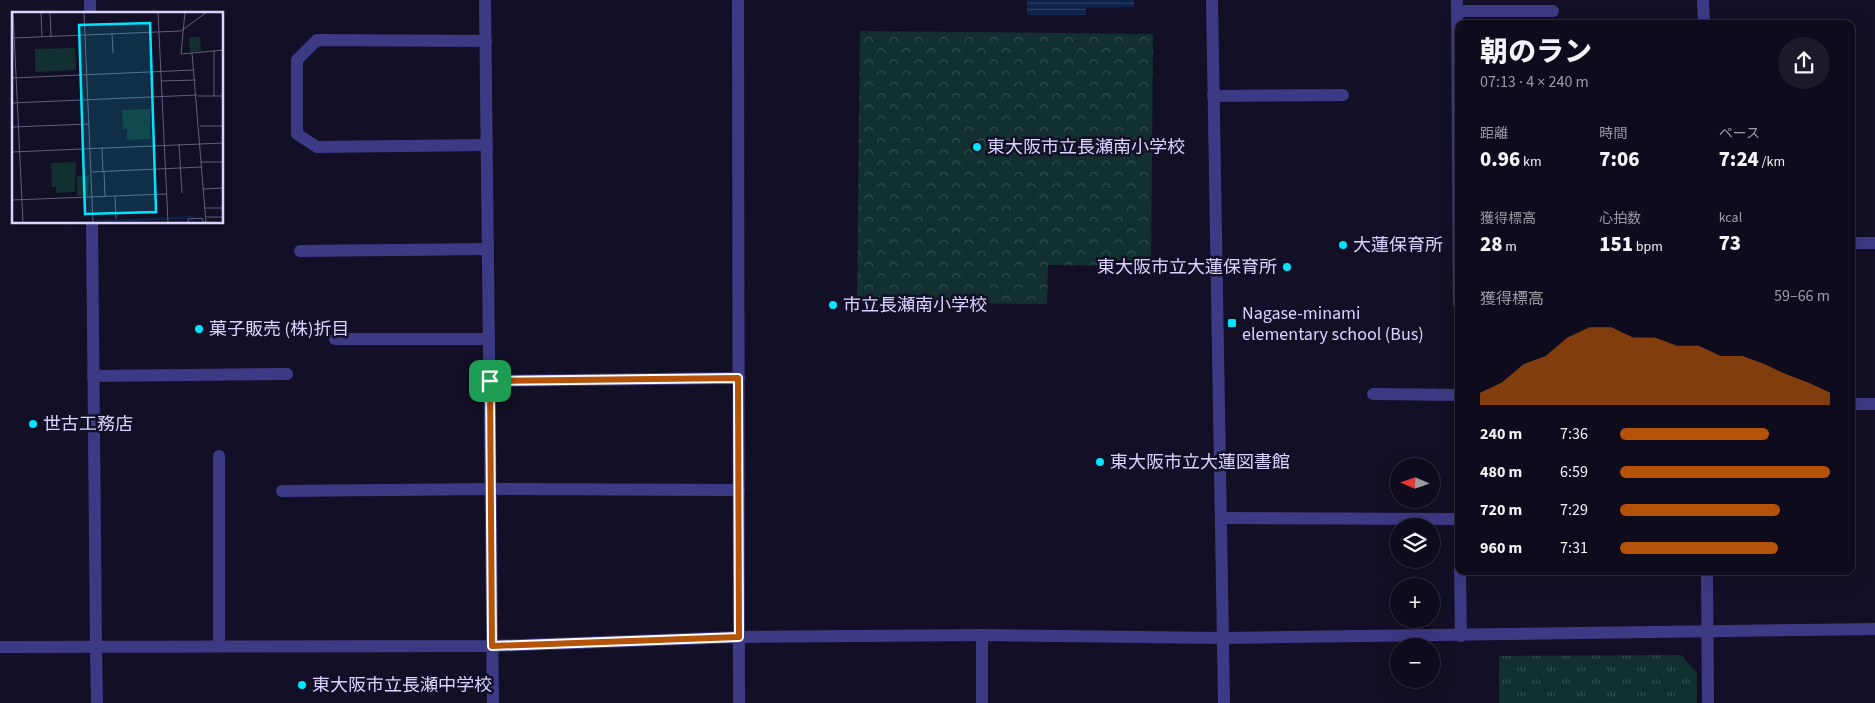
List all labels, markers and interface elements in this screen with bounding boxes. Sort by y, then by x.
inset map [12,12,224,224]
text: 朝のラン [1480,32,1592,72]
button: share [1778,37,1830,89]
text: 07:13 · 4 × 240 m [1480,71,1589,93]
text: 距離 [1480,124,1508,144]
text: 時間 [1599,124,1627,144]
text: ペース [1719,124,1760,144]
place label: 東大阪市立長瀬南小学校 [987,135,1185,160]
marker: 東大阪市立長瀬南小学校 [971,141,983,153]
text: 0.96 [1480,144,1520,174]
text: 7:06 [1599,144,1639,174]
text: 7:24 [1719,144,1759,174]
text: km [1520,152,1542,172]
text: /km [1759,152,1785,172]
text: kcal [1719,208,1742,228]
text: 獲得標高 [1480,209,1536,229]
text: 心拍数 [1599,209,1641,229]
text: 73 [1719,228,1741,258]
text: 28 [1480,229,1502,259]
text: 151 [1599,229,1633,259]
place label: 大蓮保育所 [1353,233,1443,258]
text: m [1502,237,1517,257]
text: bpm [1633,237,1663,257]
marker: 大蓮保育所 [1337,239,1349,251]
place label: 東大阪市立大蓮保育所 [1097,255,1277,280]
marker: 東大阪市立大蓮保育所 [1281,261,1293,273]
text: 59–66 m [1774,285,1830,307]
text: 獲得標高 [1480,288,1544,310]
place label: 市立長瀬南小学校 [843,293,987,318]
marker: 市立長瀬南小学校 [827,299,839,311]
place label: Nagase-minami elementary school (Bus) [1242,301,1424,347]
place label: 菓子販売 (株)折目 [209,317,350,342]
marker: Nagase-minami elementary school (Bus) [1226,317,1238,329]
marker: 菓子販売 (株)折目 [193,323,205,335]
pin [469,360,511,402]
icon: arrive [476,367,504,395]
place label: 世古工務店 [43,412,133,437]
marker: 世古工務店 [27,418,39,430]
text: 240 m [1480,423,1522,445]
text: 7:36 [1560,423,1588,445]
place label: 東大阪市立大蓮図書館 [1110,450,1290,475]
marker: 東大阪市立大蓮図書館 [1094,456,1106,468]
north arrow [1390,458,1440,508]
map controls [1390,458,1440,688]
text: 480 m [1480,461,1522,483]
text: 6:59 [1560,461,1588,483]
text: 720 m [1480,499,1522,521]
text: 7:29 [1560,499,1588,521]
button: layers [1390,518,1440,568]
text: 960 m [1480,537,1522,559]
text: 7:31 [1560,537,1588,559]
button: + [1390,578,1440,628]
button: − [1390,638,1440,688]
place label: 東大阪市立長瀬中学校 [312,673,492,698]
marker: 東大阪市立長瀬中学校 [296,679,308,691]

